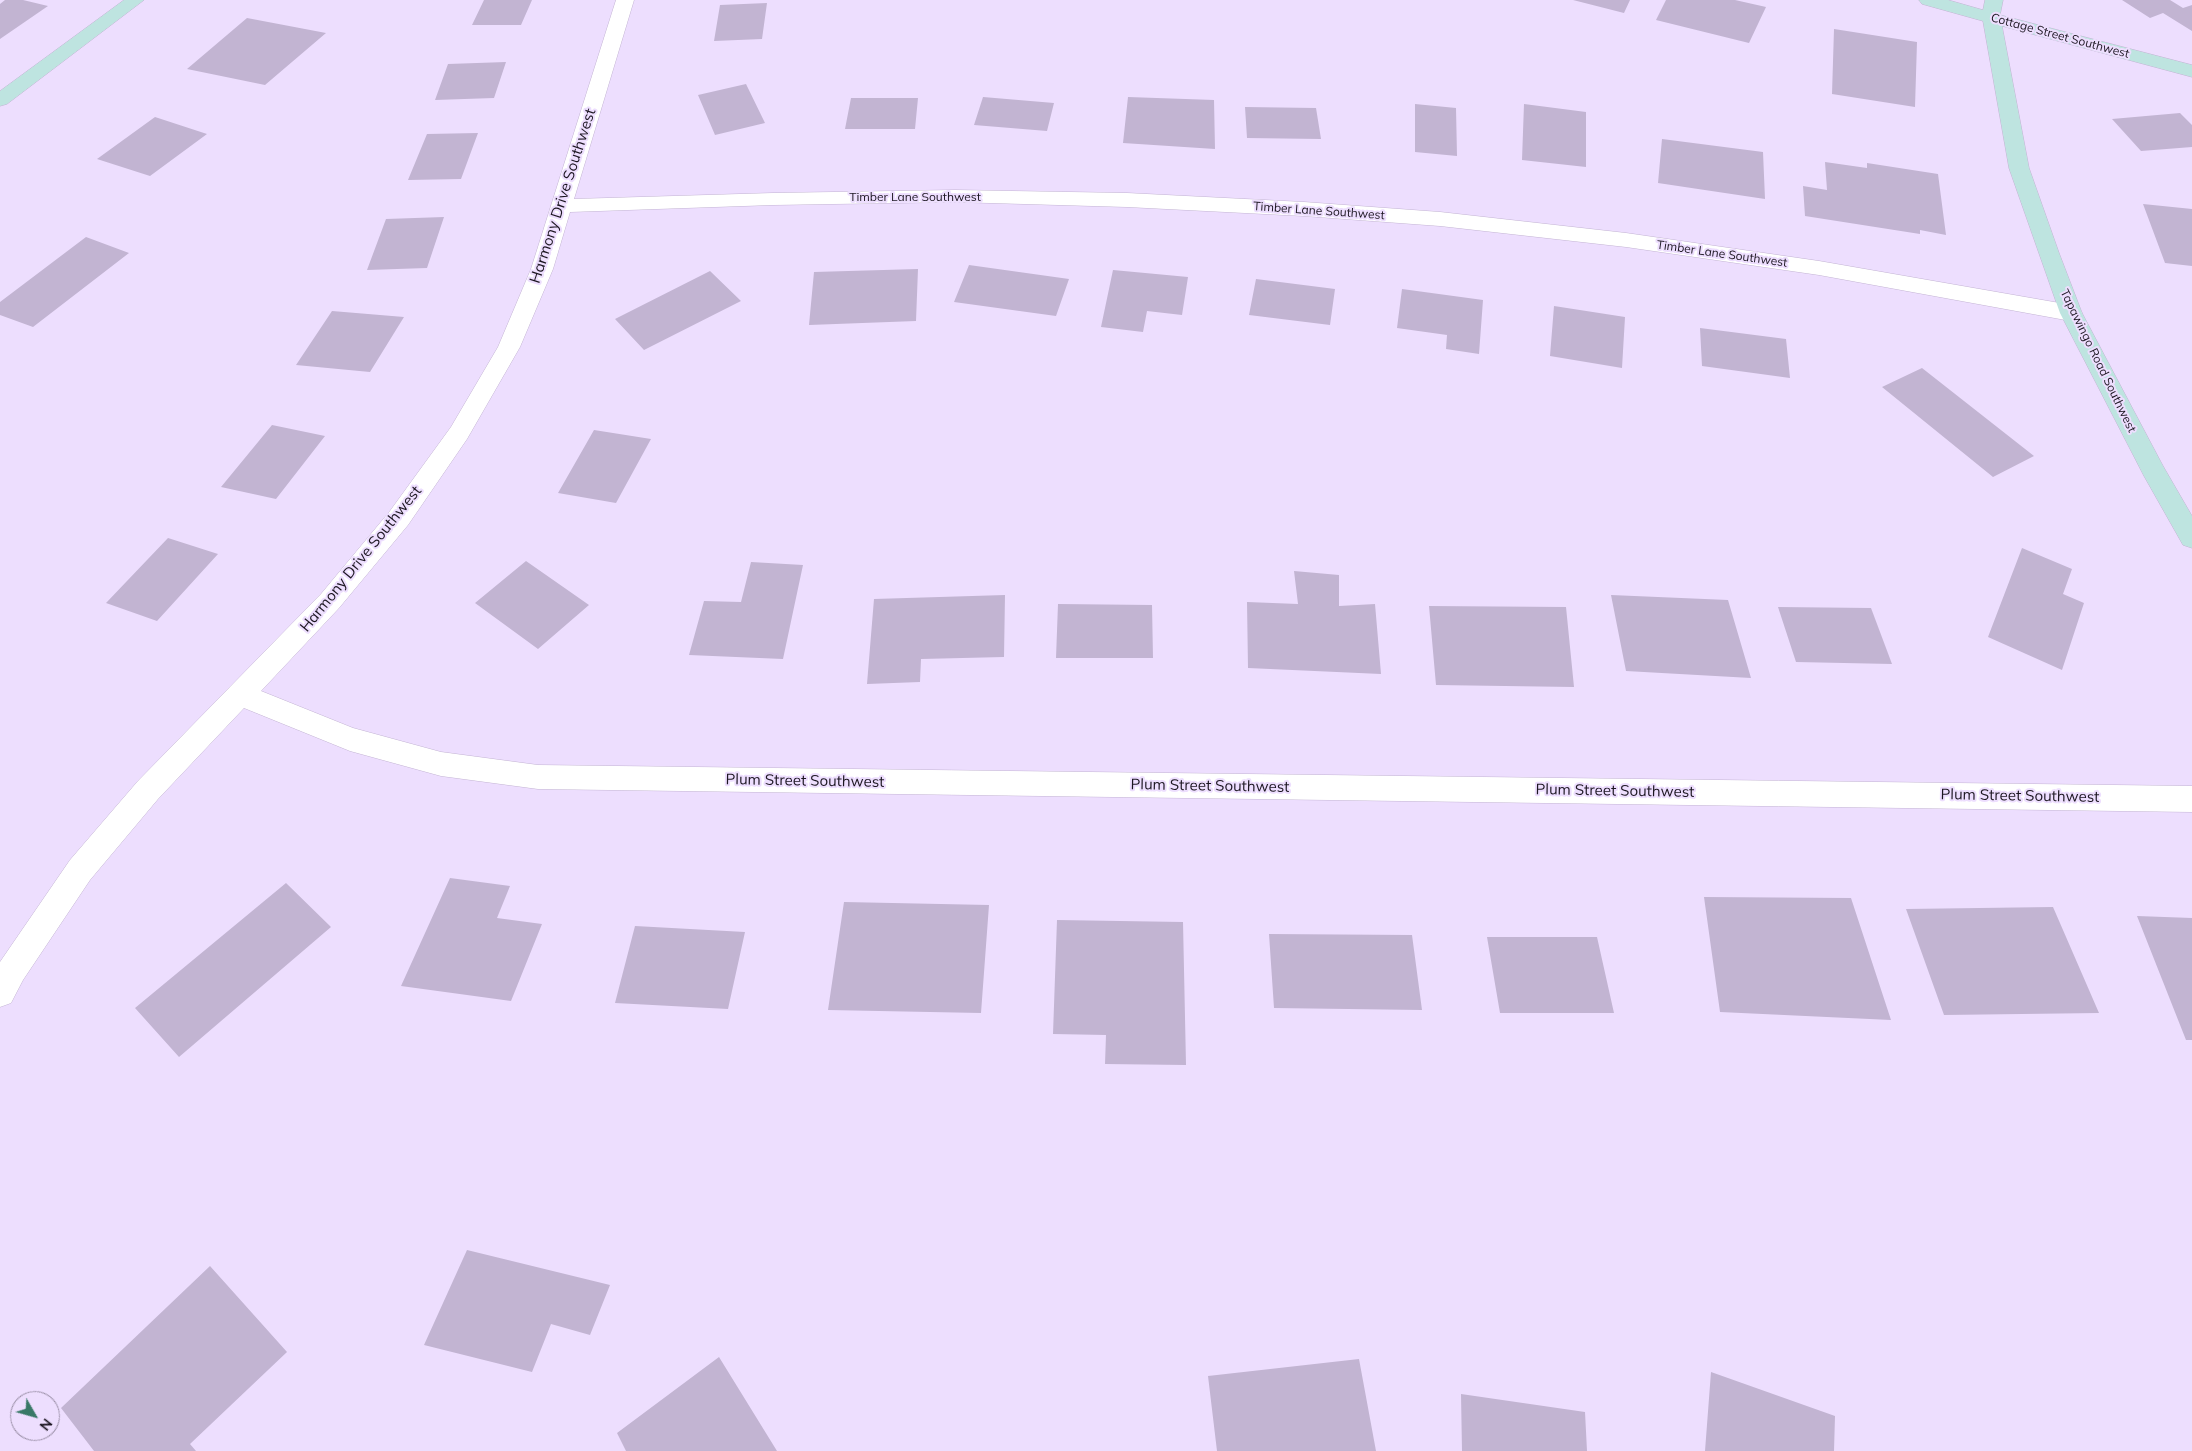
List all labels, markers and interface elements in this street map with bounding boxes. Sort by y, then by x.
street label: Cottage Street Southwest [1989,11,2131,61]
street label: Harmony Drive Southwest [526,106,600,286]
street label: Timber Lane Southwest [849,190,981,204]
street label: Timber Lane Southwest [1253,199,1385,223]
street label: Timber Lane Southwest [1656,238,1788,270]
street label: Tapawingo Road Southwest [2057,287,2139,435]
street label: Harmony Drive Southwest [297,482,425,636]
street label: Plum Street Southwest [726,771,884,791]
street label: Plum Street Southwest [1131,776,1289,796]
street label: Plum Street Southwest [1536,781,1694,801]
street label: Plum Street Southwest [1941,786,2099,806]
north arrow [10,1391,60,1441]
text: N [36,1415,56,1434]

